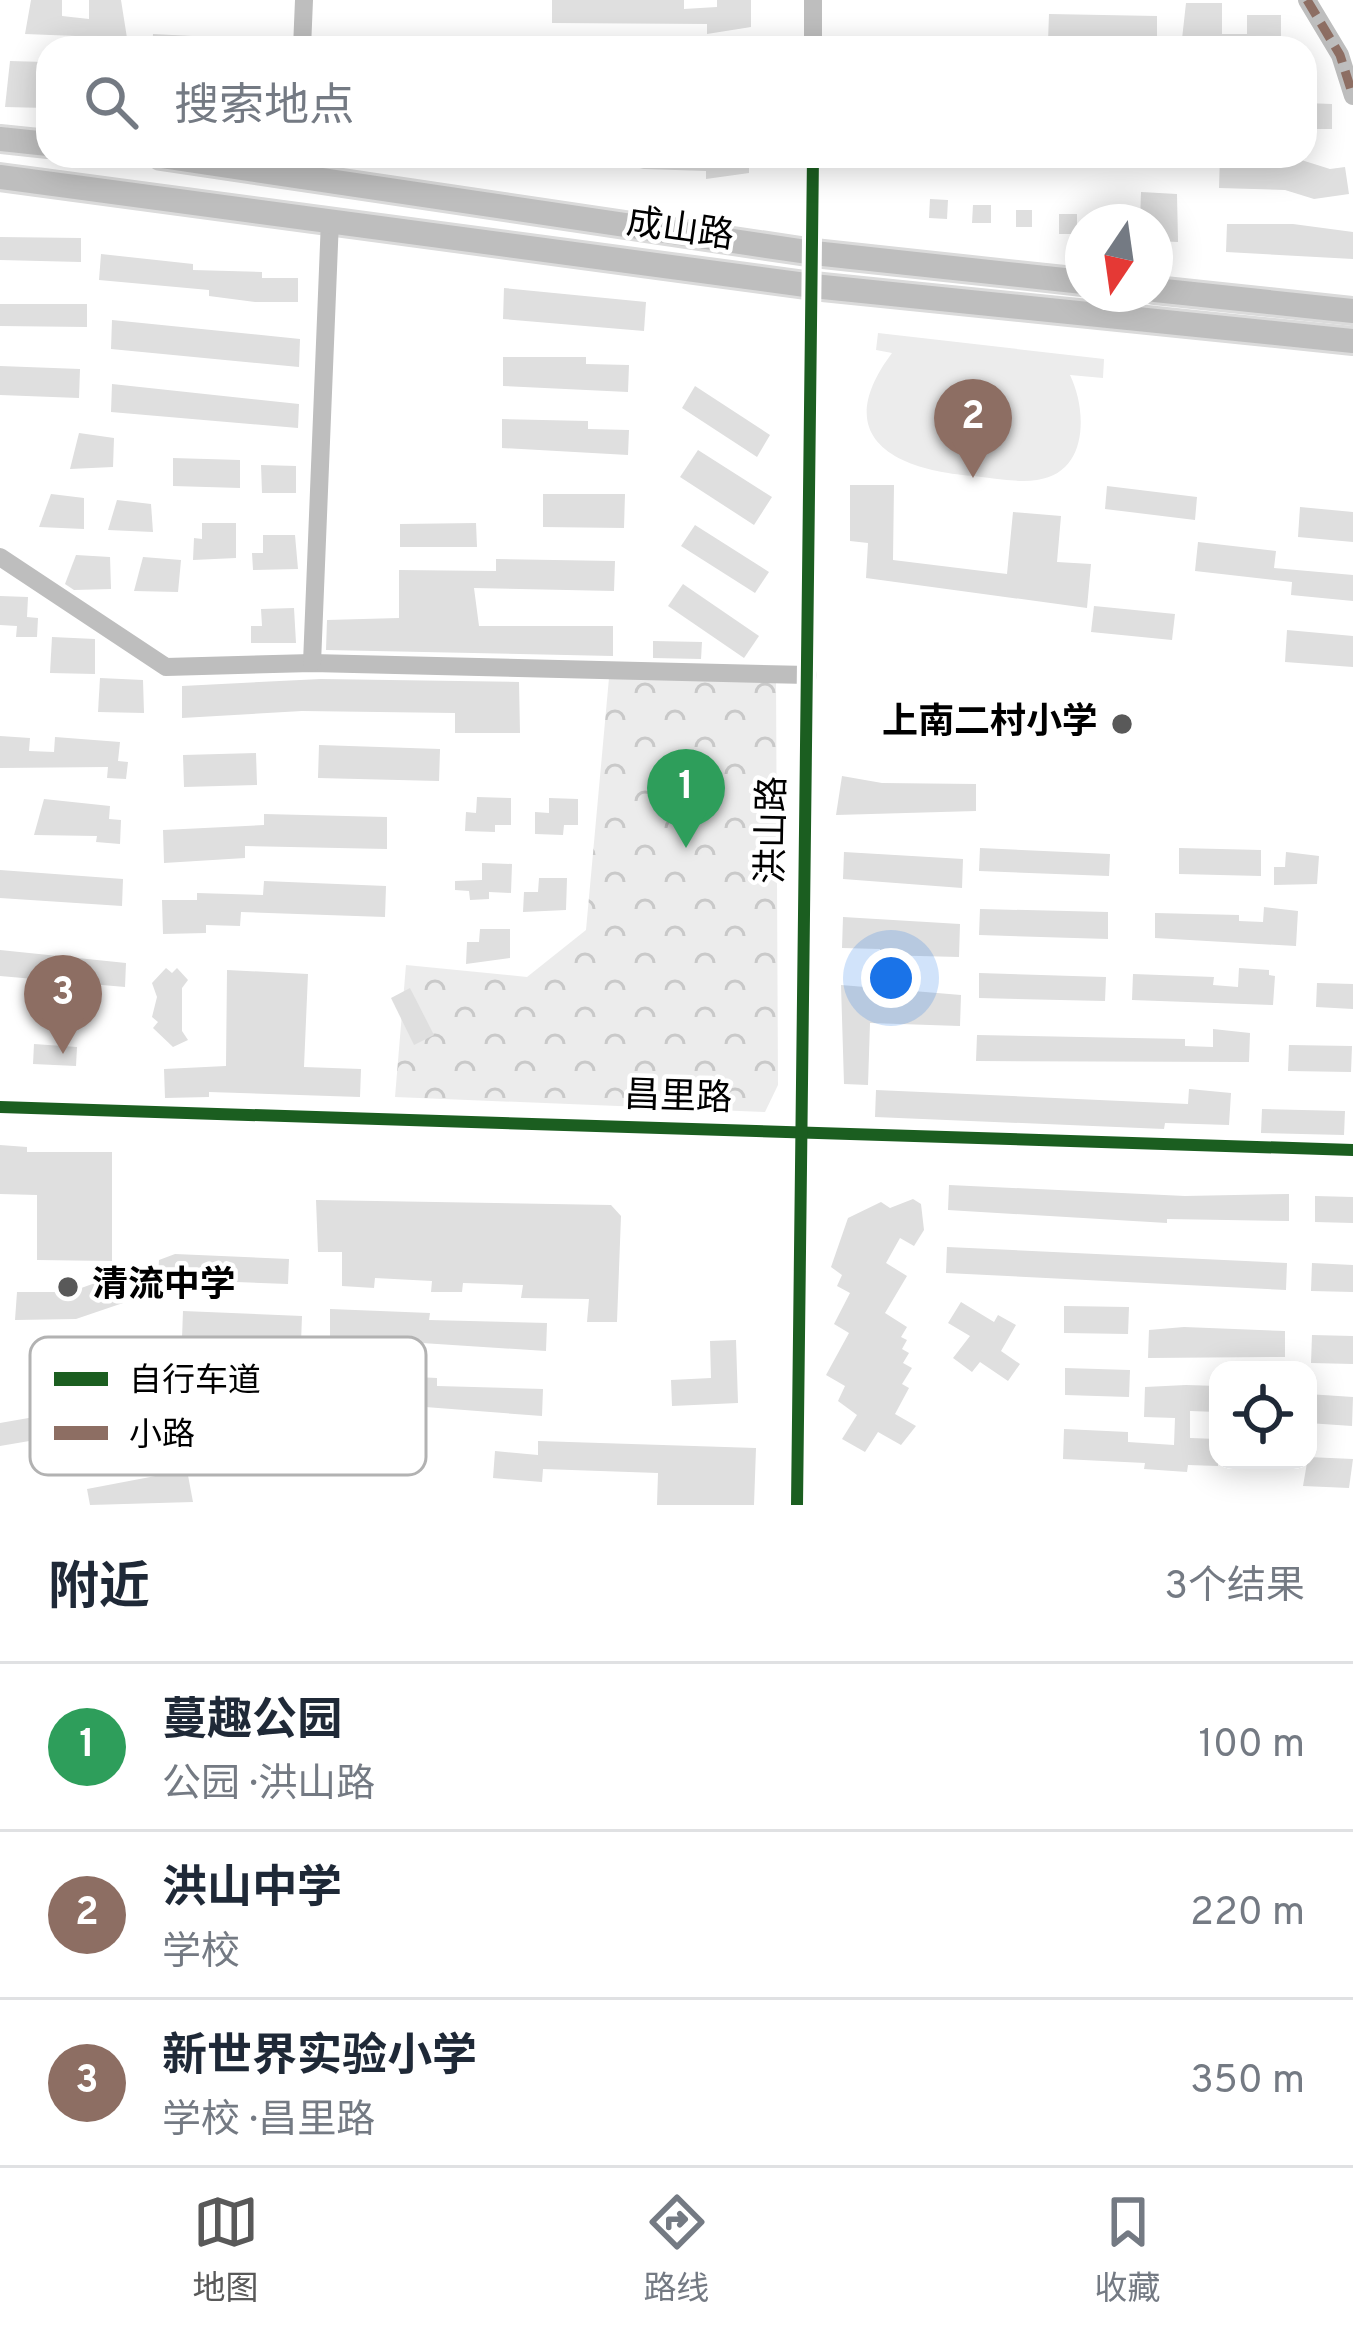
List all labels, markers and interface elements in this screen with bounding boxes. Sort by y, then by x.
search box [36,36,1317,168]
icon: search [78,69,144,135]
text: 搜索地点 [174,80,354,137]
street label: 成山路 [623,201,737,261]
north arrow [1065,204,1173,312]
pin: 2 [934,379,1012,478]
place label: 上南二村小学 [882,701,1098,747]
marker: 上南二村小学 [1109,711,1135,737]
pin: 1 [647,749,725,848]
street label: 洪山路 [750,776,798,884]
your location [861,948,921,1008]
pin: 3 [24,955,102,1054]
street label: 昌里路 [623,1074,733,1124]
place label: 清流中学 [92,1264,236,1310]
marker: 清流中学 [55,1274,81,1300]
legend [30,1337,426,1475]
map controls [1209,1361,1317,1469]
button: locate [1209,1361,1317,1469]
text: 自行车道 [129,1362,261,1404]
text: 小路 [129,1416,195,1458]
text: 附近 [48,1558,150,1623]
text: 3个结果 [1165,1564,1305,1613]
text: 蔓趣公园 [162,1694,342,1751]
text: 1 [79,1722,95,1771]
text: 100 m [1198,1722,1305,1771]
text: 公园 · 洪山路 [162,1762,375,1811]
text: 洪山中学 [162,1862,342,1919]
text: 2 [75,1890,99,1939]
text: 220 m [1190,1890,1305,1939]
text: 学校 [162,1930,240,1979]
text: 新世界实验小学 [162,2030,477,2087]
text: 3 [75,2058,99,2107]
text: 350 m [1190,2058,1305,2107]
text: 学校 · 昌里路 [162,2098,375,2147]
tab: 地图 [193,2189,259,2312]
tab: 路线 [644,2189,710,2312]
tab: 收藏 [1095,2189,1161,2312]

